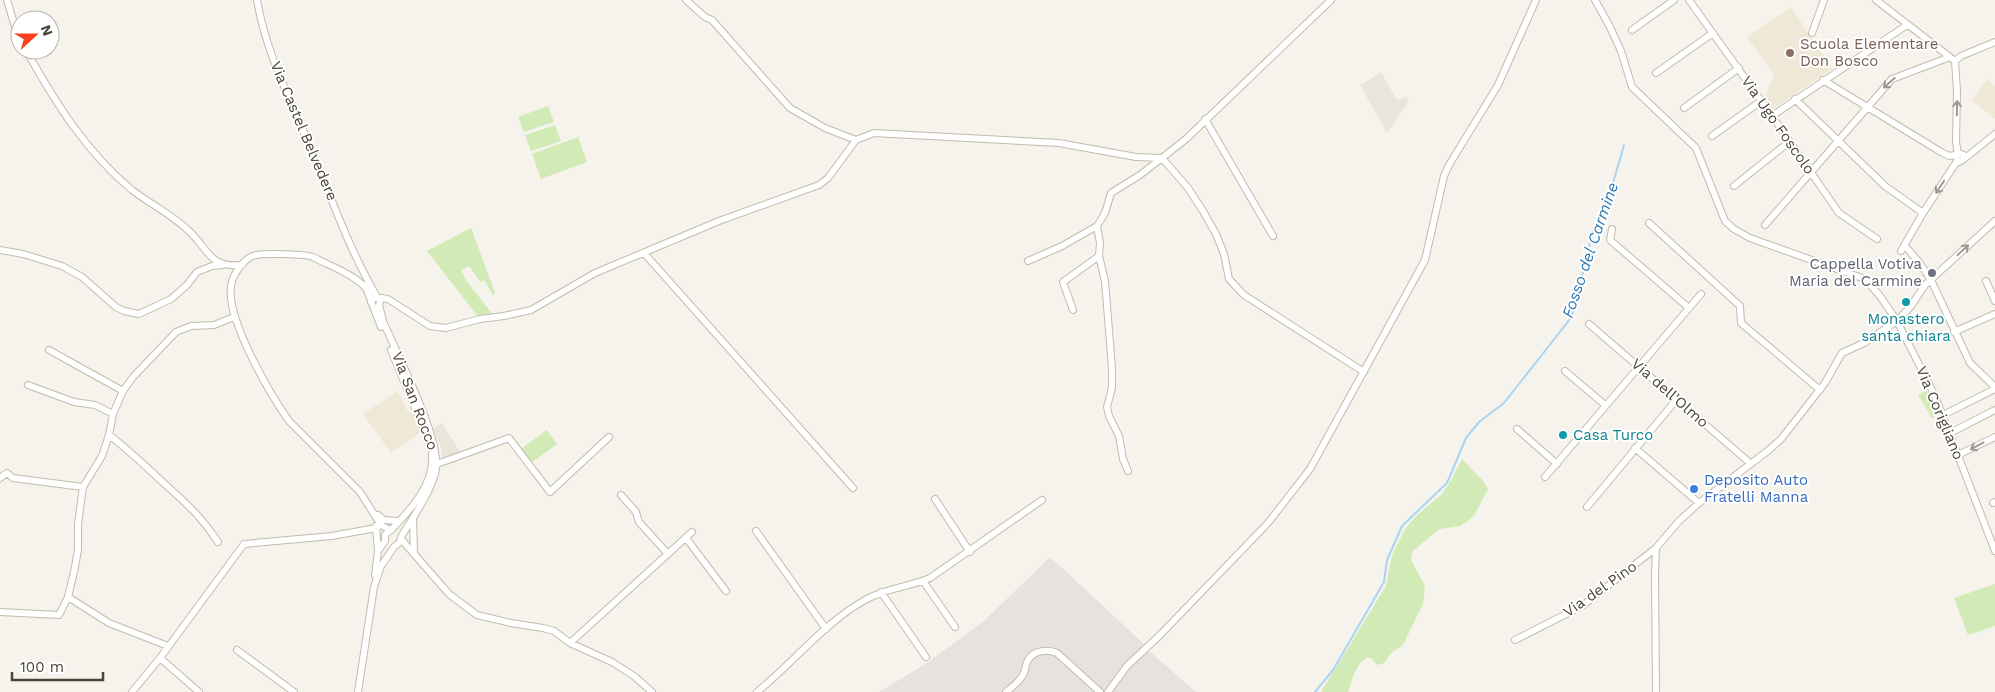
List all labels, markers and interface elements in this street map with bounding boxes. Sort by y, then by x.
north arrow [10,10,60,60]
text: N [38,23,56,38]
place label: Scuola Elementare Don Bosco [1800,35,1938,70]
marker: Scuola Elementare Don Bosco [1784,47,1796,59]
street label: Via Castel Belvedere [266,59,342,203]
street label: Via Ugo Foscolo [1737,72,1819,178]
one-way arrow [1883,77,1896,89]
one-way arrow [1952,100,1962,116]
water label: Fosso del Carmine [1558,180,1622,320]
one-way arrow [1935,180,1945,194]
one-way arrow [1956,244,1969,256]
place label: Cappella Votiva Maria del Carmine [1789,255,1922,290]
marker: Cappella Votiva Maria del Carmine [1926,267,1938,279]
marker: Monastero santa chiara [1900,296,1912,308]
place label: Monastero santa chiara [1861,310,1951,345]
street label: Via San Rocco [388,349,442,453]
street label: Via dell'Olmo [1628,355,1712,431]
street label: Via Corigliano [1912,364,1968,462]
place label: Casa Turco [1573,426,1653,444]
marker: Casa Turco [1557,429,1569,441]
one-way arrow [1969,441,1984,451]
place label: Deposito Auto Fratelli Manna [1704,471,1809,506]
marker: Deposito Auto Fratelli Manna [1688,483,1700,495]
street label: Via del Pino [1560,557,1640,621]
scale bar [12,650,104,682]
text: 100 m [20,658,64,676]

